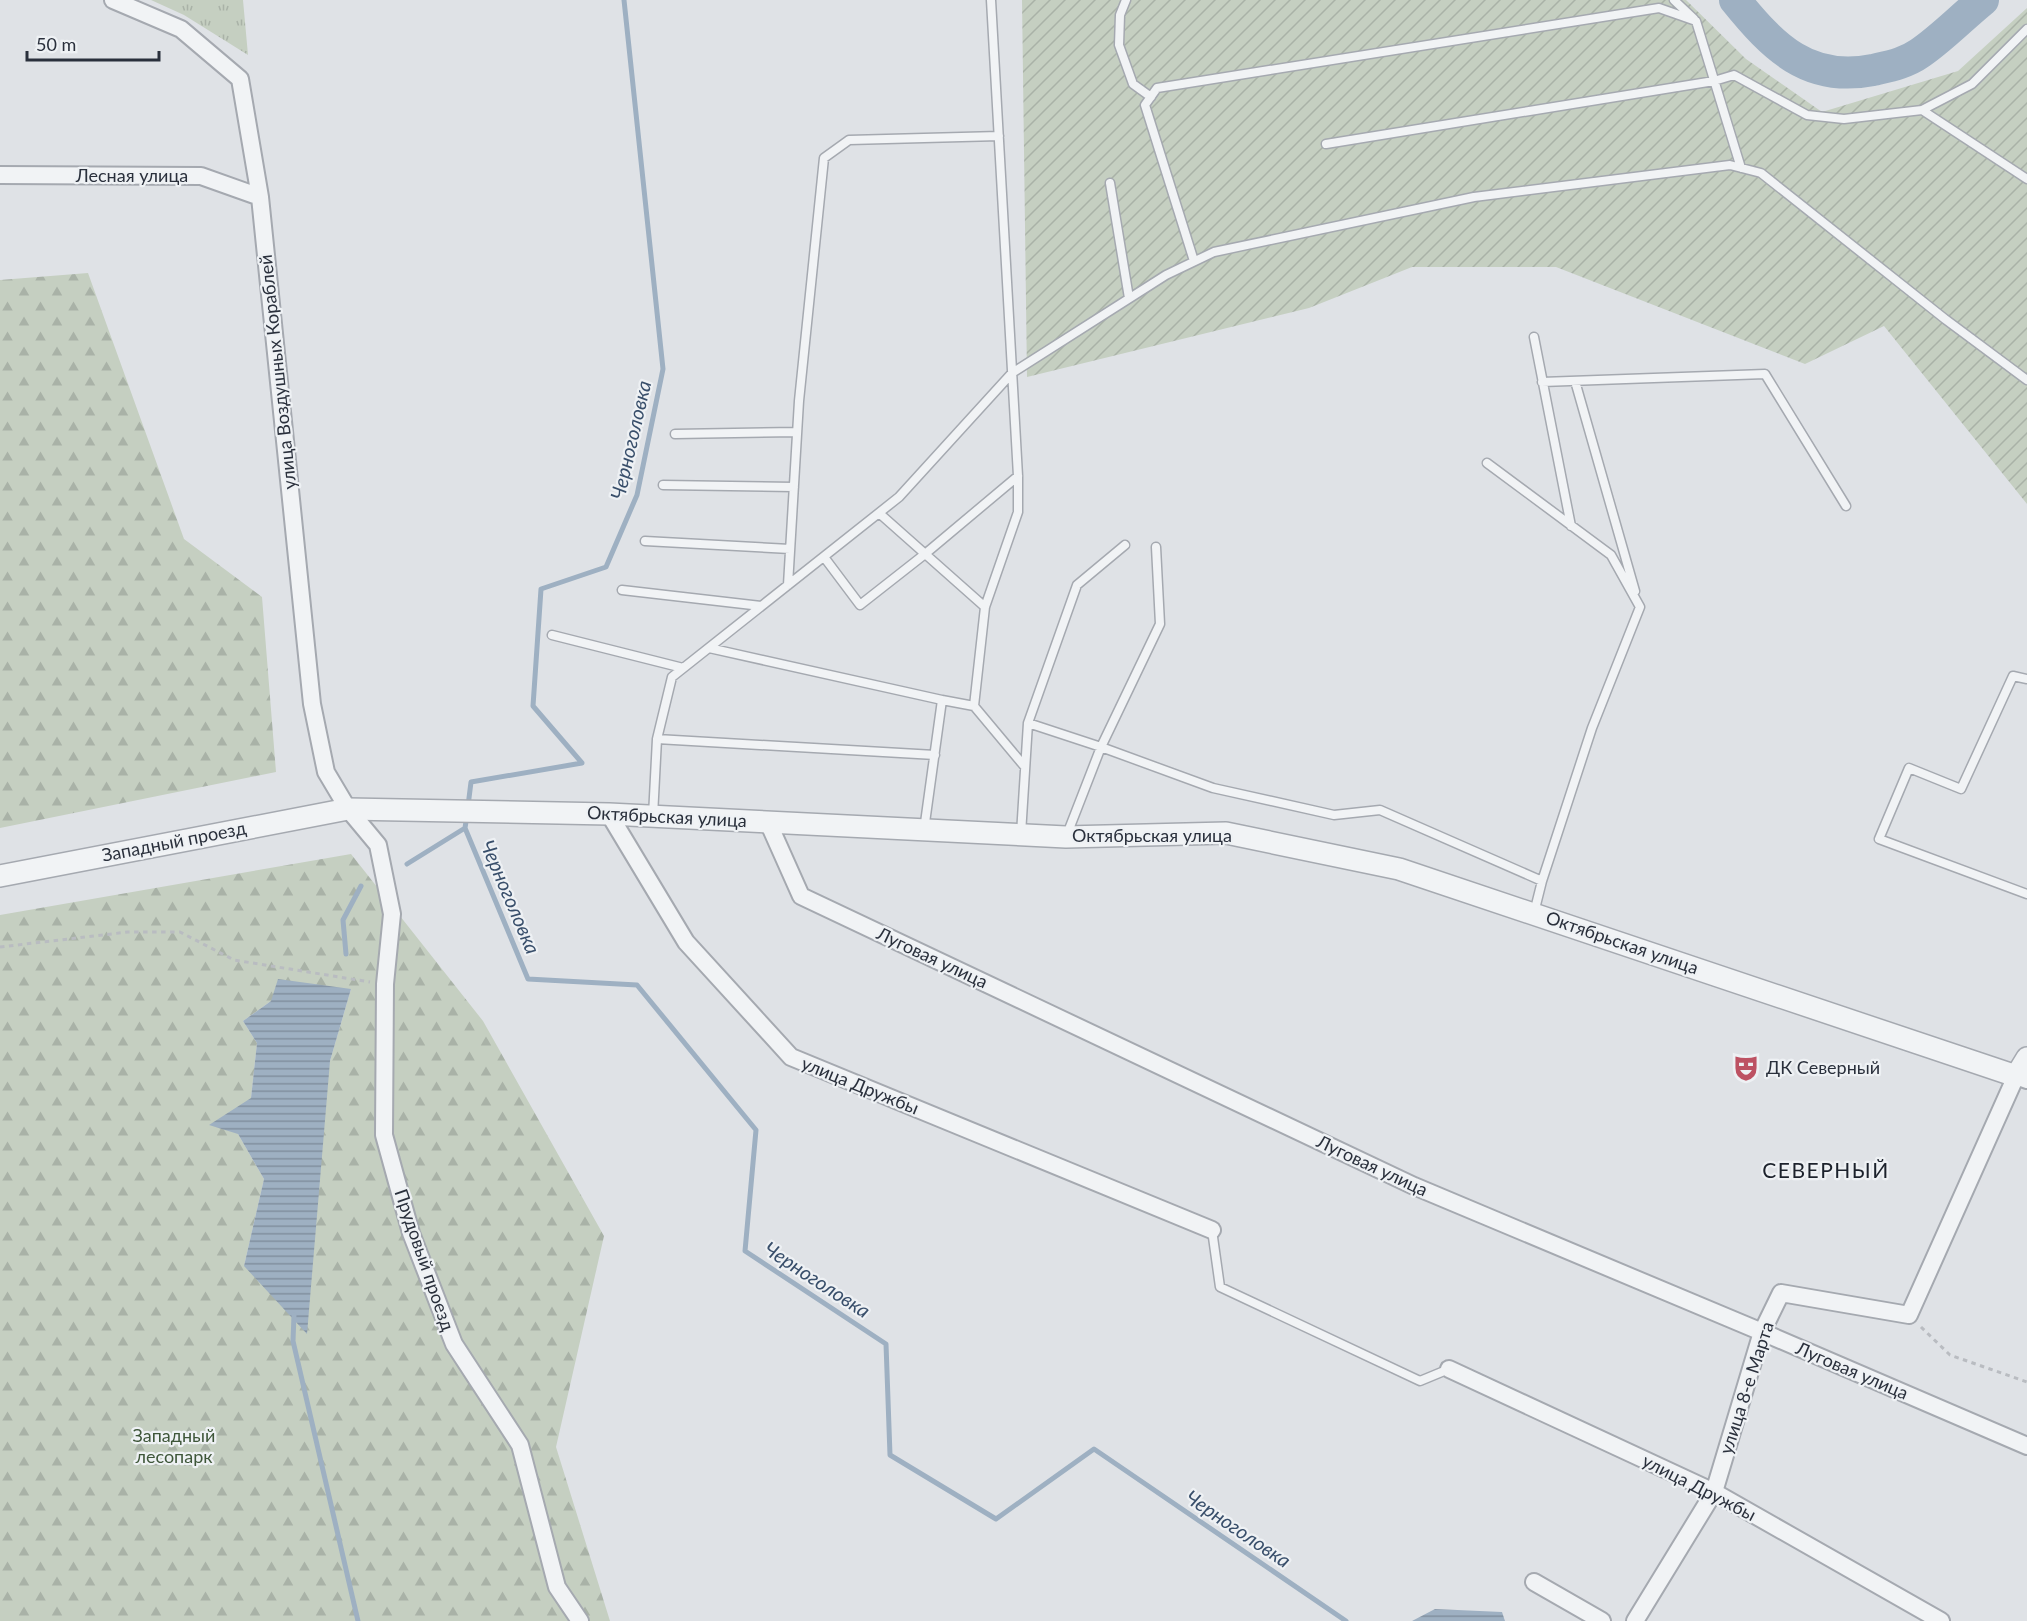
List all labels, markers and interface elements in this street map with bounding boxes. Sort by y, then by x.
scale bar [27,24,159,62]
text: 50 m [36,33,76,55]
street label: Лесная улица [75,164,188,186]
street label: улица Воздушных Кораблей [254,254,300,491]
water label: Черноголовка [605,378,655,502]
street label: Октябрьская улица [587,801,747,831]
street label: Западный проезд [100,816,248,866]
street label: Октябрьская улица [1072,824,1232,846]
water label: Черноголовка [476,836,546,957]
street label: Октябрьская улица [1543,906,1701,978]
street label: Луговая улица [873,921,991,992]
street label: улица Дружбы [799,1052,922,1119]
theatre icon: ДК Северный [1731,1053,1761,1083]
place label: ДК Северный [1766,1056,1880,1078]
street label: Луговая улица [1313,1129,1431,1200]
district label: СЕВЕРНЫЙ [1762,1157,1890,1182]
street label: Прудовый проезд [390,1186,460,1333]
water label: Черноголовка [760,1236,875,1322]
street label: улица 8-е Марта [1714,1319,1778,1457]
street label: Луговая улица [1792,1336,1912,1404]
park label: Западный лесопарк [133,1424,215,1467]
street label: улица Дружбы [1639,1449,1760,1525]
water label: Черноголовка [1182,1484,1296,1572]

